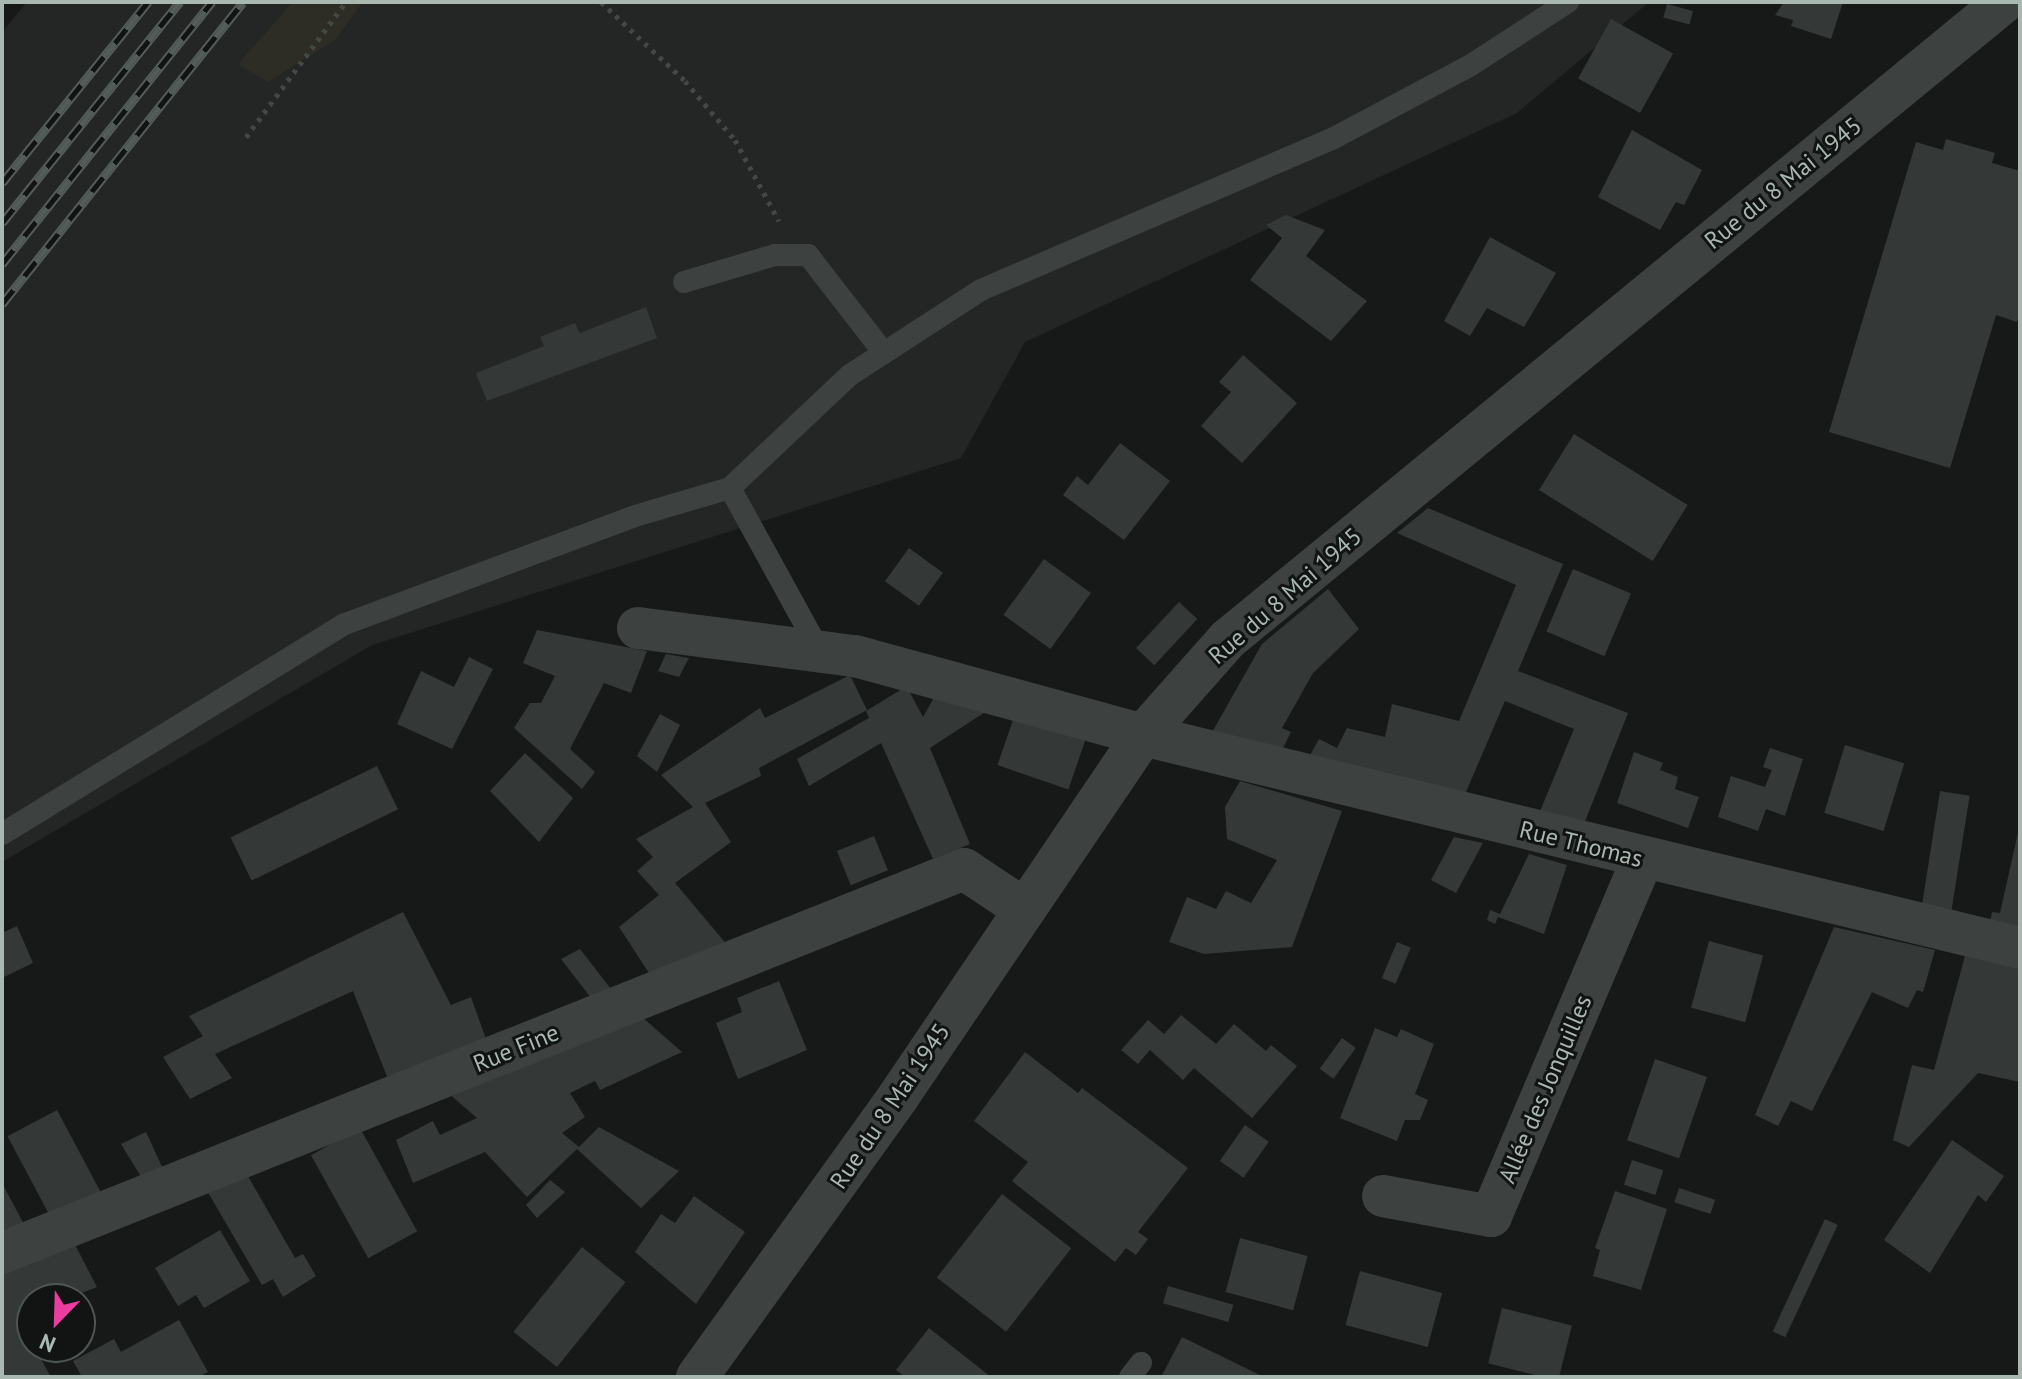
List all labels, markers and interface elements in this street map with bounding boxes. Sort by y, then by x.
street label: Rue du 8 Mai 1945 [1699,111,1867,255]
street label: Rue du 8 Mai 1945 [1203,522,1367,670]
street label: Rue Thomas [1516,815,1646,873]
street label: Allée des Jonquilles [1492,991,1598,1187]
street label: Rue Fine [469,1018,563,1078]
street label: Rue du 8 Mai 1945 [824,1018,956,1194]
north arrow [16,1283,96,1363]
text: N [35,1328,60,1359]

